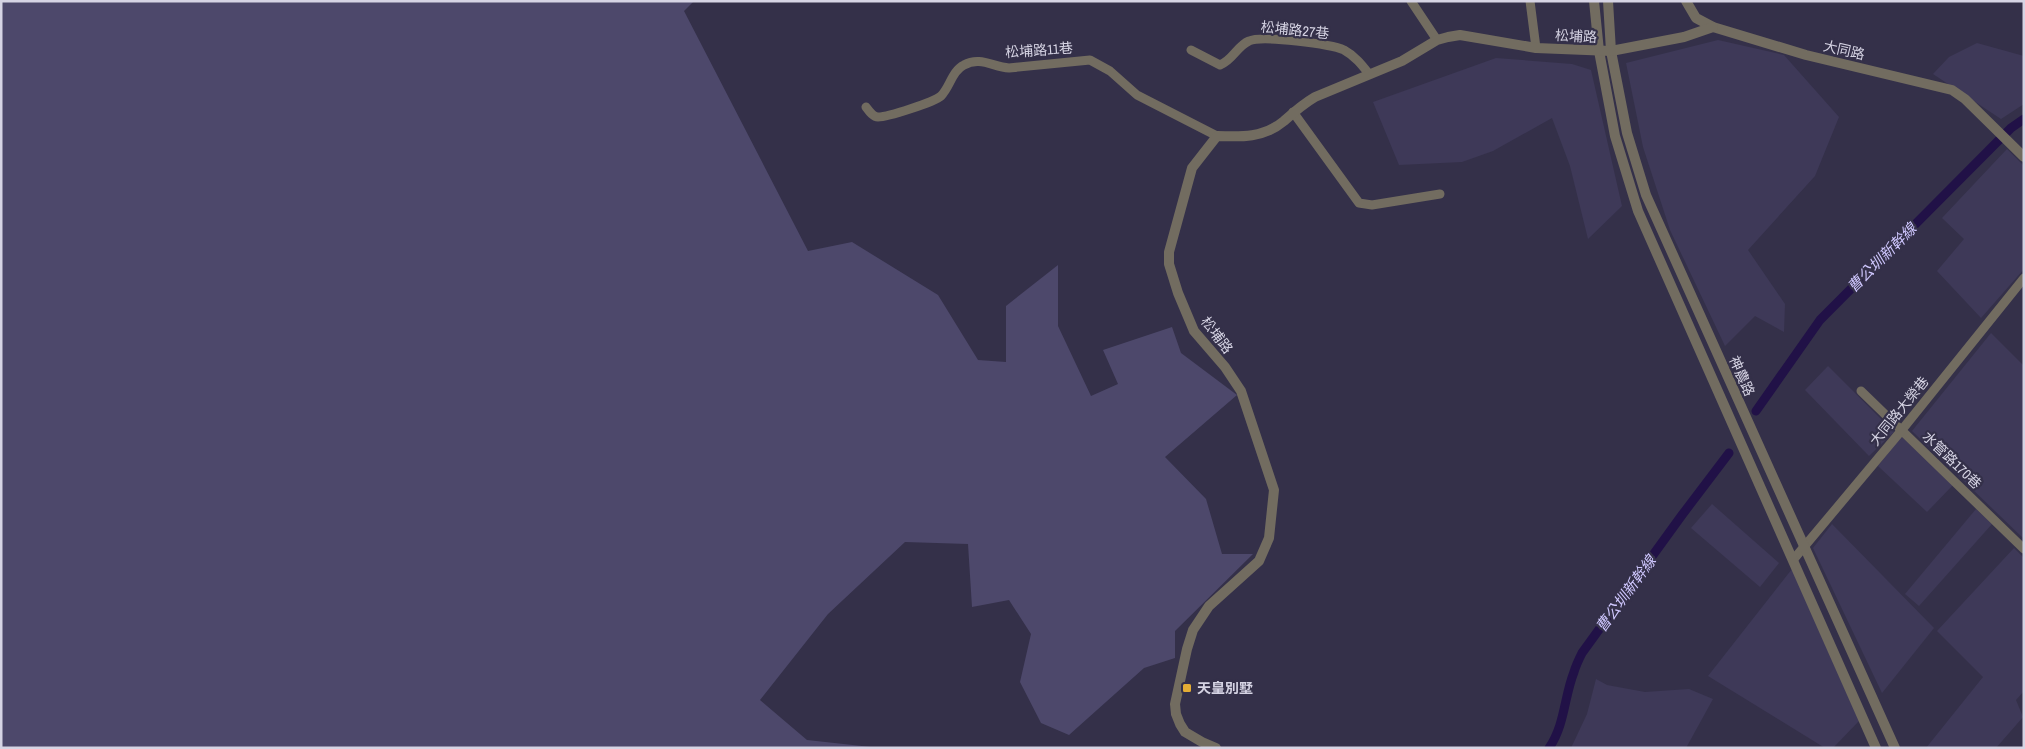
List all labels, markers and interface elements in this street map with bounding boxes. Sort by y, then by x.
street label: 松埔路27巷 [1260,17,1330,43]
street label: 松埔路 [1555,26,1597,46]
street label: 大同路 [1822,37,1866,63]
street label: 松埔路11巷 [1004,39,1074,61]
water label: 曹公圳新幹線 [1842,217,1922,297]
street label: 松埔路 [1197,313,1237,357]
street label: 神農路 [1725,353,1759,399]
street label: 大同路大榮巷 [1866,373,1932,449]
street label: 水管路170巷 [1919,427,1985,493]
water label: 曹公圳新幹線 [1591,550,1662,636]
place label: 天皇別墅 [1197,679,1253,697]
marker: 天皇別墅 [1181,682,1193,694]

